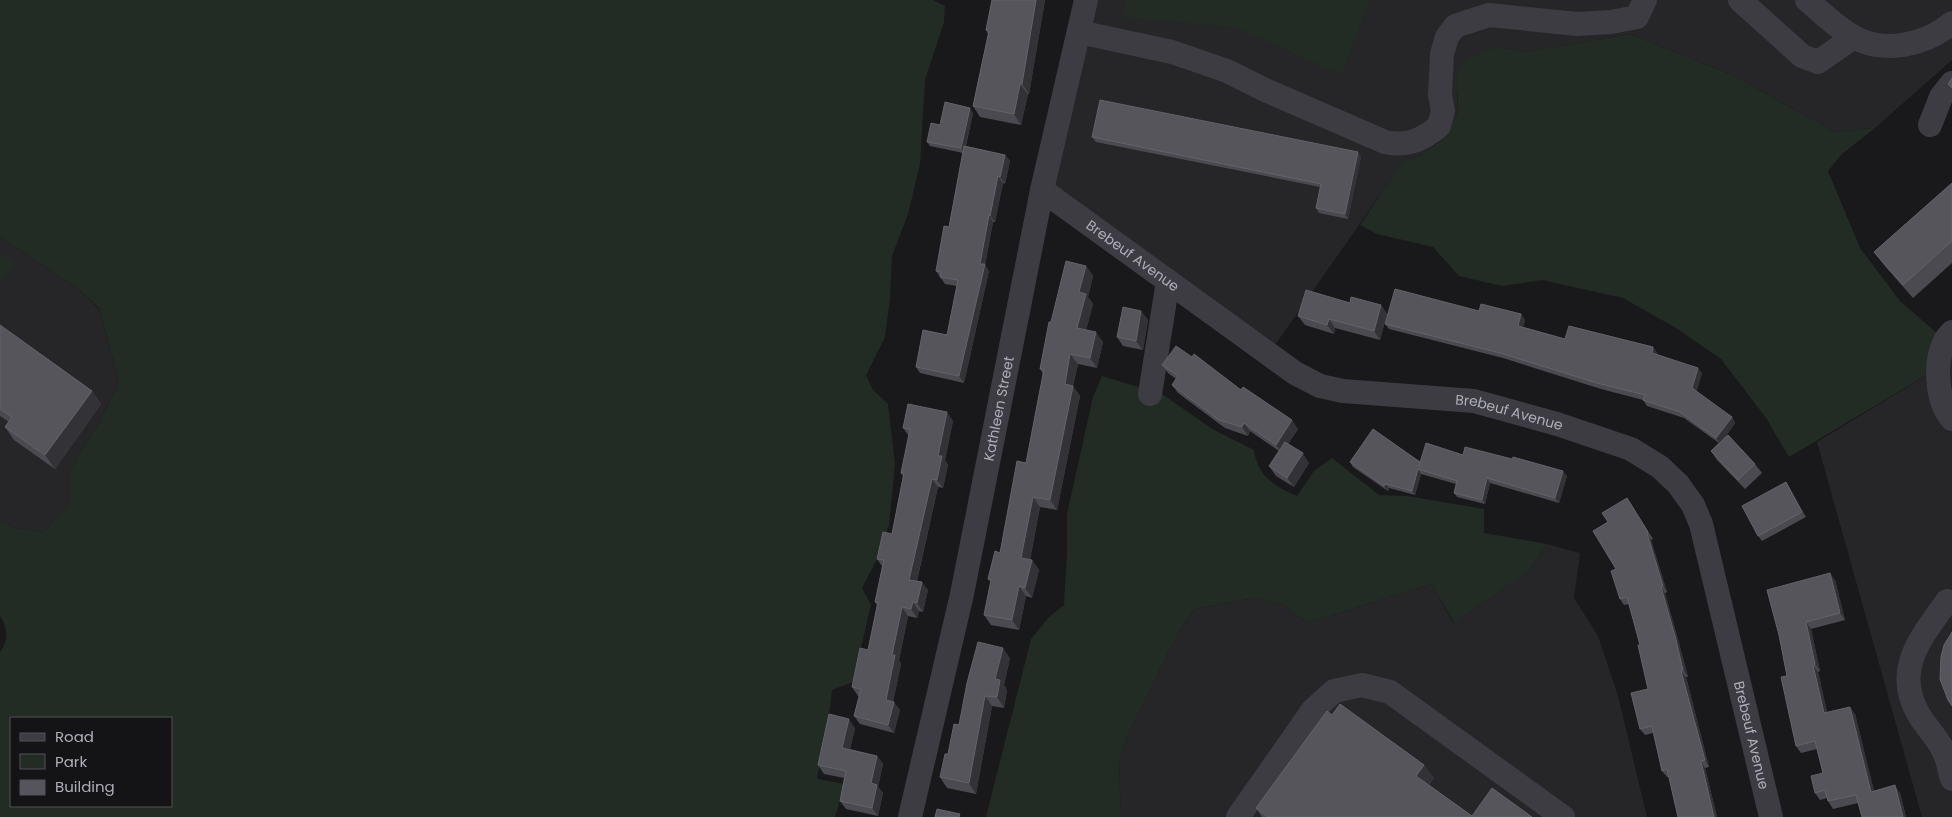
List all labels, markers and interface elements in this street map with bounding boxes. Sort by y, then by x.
street label: Brebeuf Avenue [1082,215,1184,296]
street label: Kathleen Street [979,354,1019,463]
street label: Brebeuf Avenue [1455,390,1566,435]
street label: Brebeuf Avenue [1729,679,1774,792]
legend [10,717,172,807]
text: Road [55,726,94,747]
text: Park [55,751,87,772]
text: Building [55,776,115,797]

